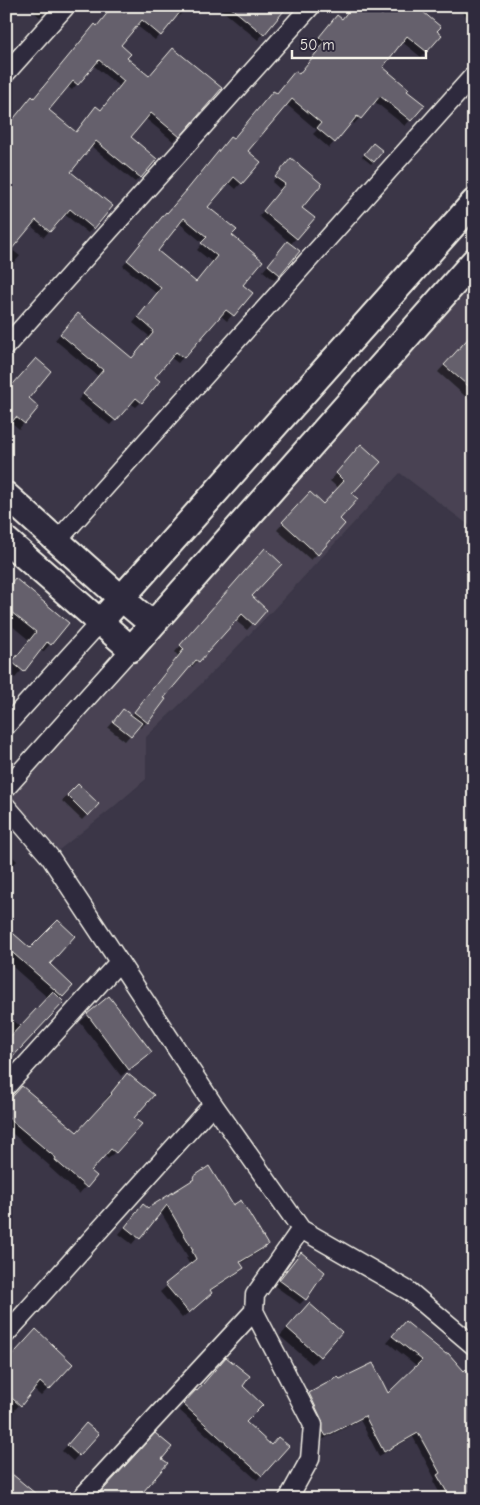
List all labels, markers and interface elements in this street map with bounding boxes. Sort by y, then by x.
scale bar [292,28,426,60]
text: 50 m [300,36,335,54]

